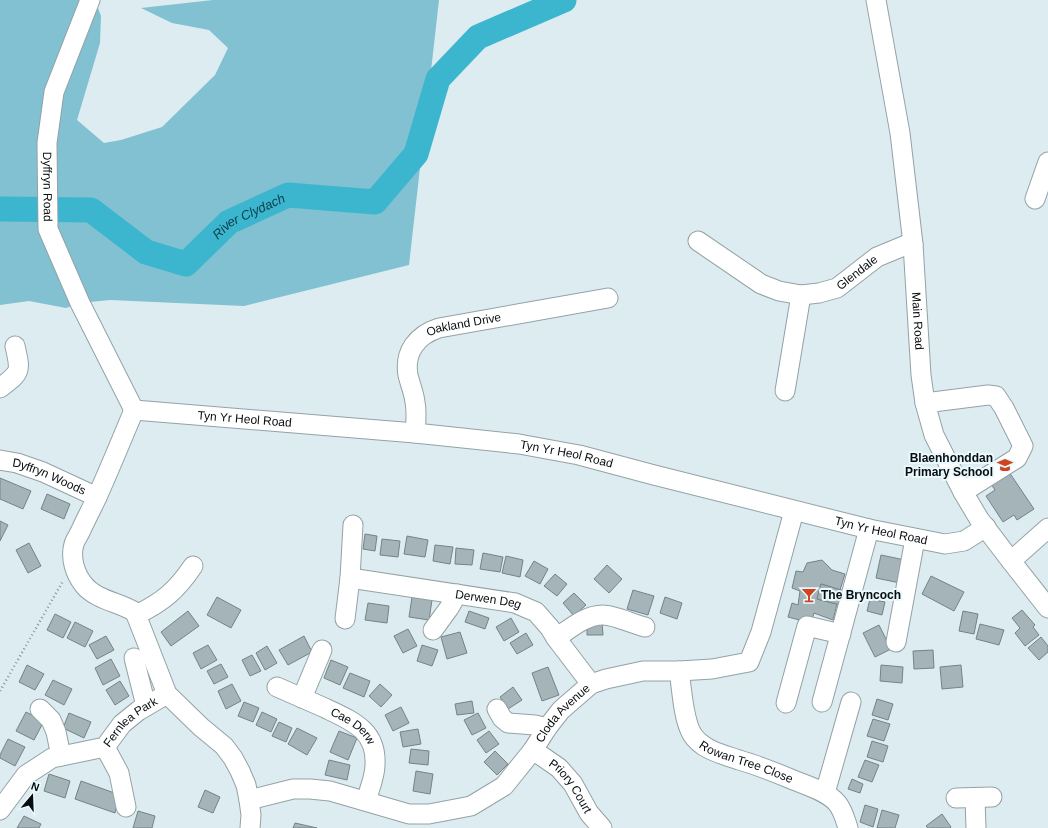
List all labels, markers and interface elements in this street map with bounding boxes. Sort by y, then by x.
street label: Dyffryn Road [40,152,55,222]
water label: River Clydach [209,190,287,242]
street label: Glendale [834,252,881,293]
street label: Main Road [909,292,926,350]
street label: Oakland Drive [424,310,503,339]
street label: Tyn Yr Heol Road [197,408,292,430]
street label: Tyn Yr Heol Road [519,437,614,471]
place label: Blaenhonddan Primary School [905,451,993,479]
street label: Dyffryn Woods [11,455,88,498]
school or university icon: Blaenhonddan Primary School [996,456,1014,474]
street label: Tyn Yr Heol Road [833,514,929,547]
bar icon: The Bryncoch [800,586,818,604]
street label: Derwen Deg [454,587,524,612]
place label: The Bryncoch [821,588,901,602]
street label: Cloda Avenue [533,681,593,745]
street label: Fernlea Park [100,694,161,750]
street label: Cae Derw [328,705,378,747]
street label: Rowan Tree Close [697,738,795,786]
street label: Priory Court [546,756,595,816]
north arrow [12,776,52,816]
text: N [30,780,41,794]

